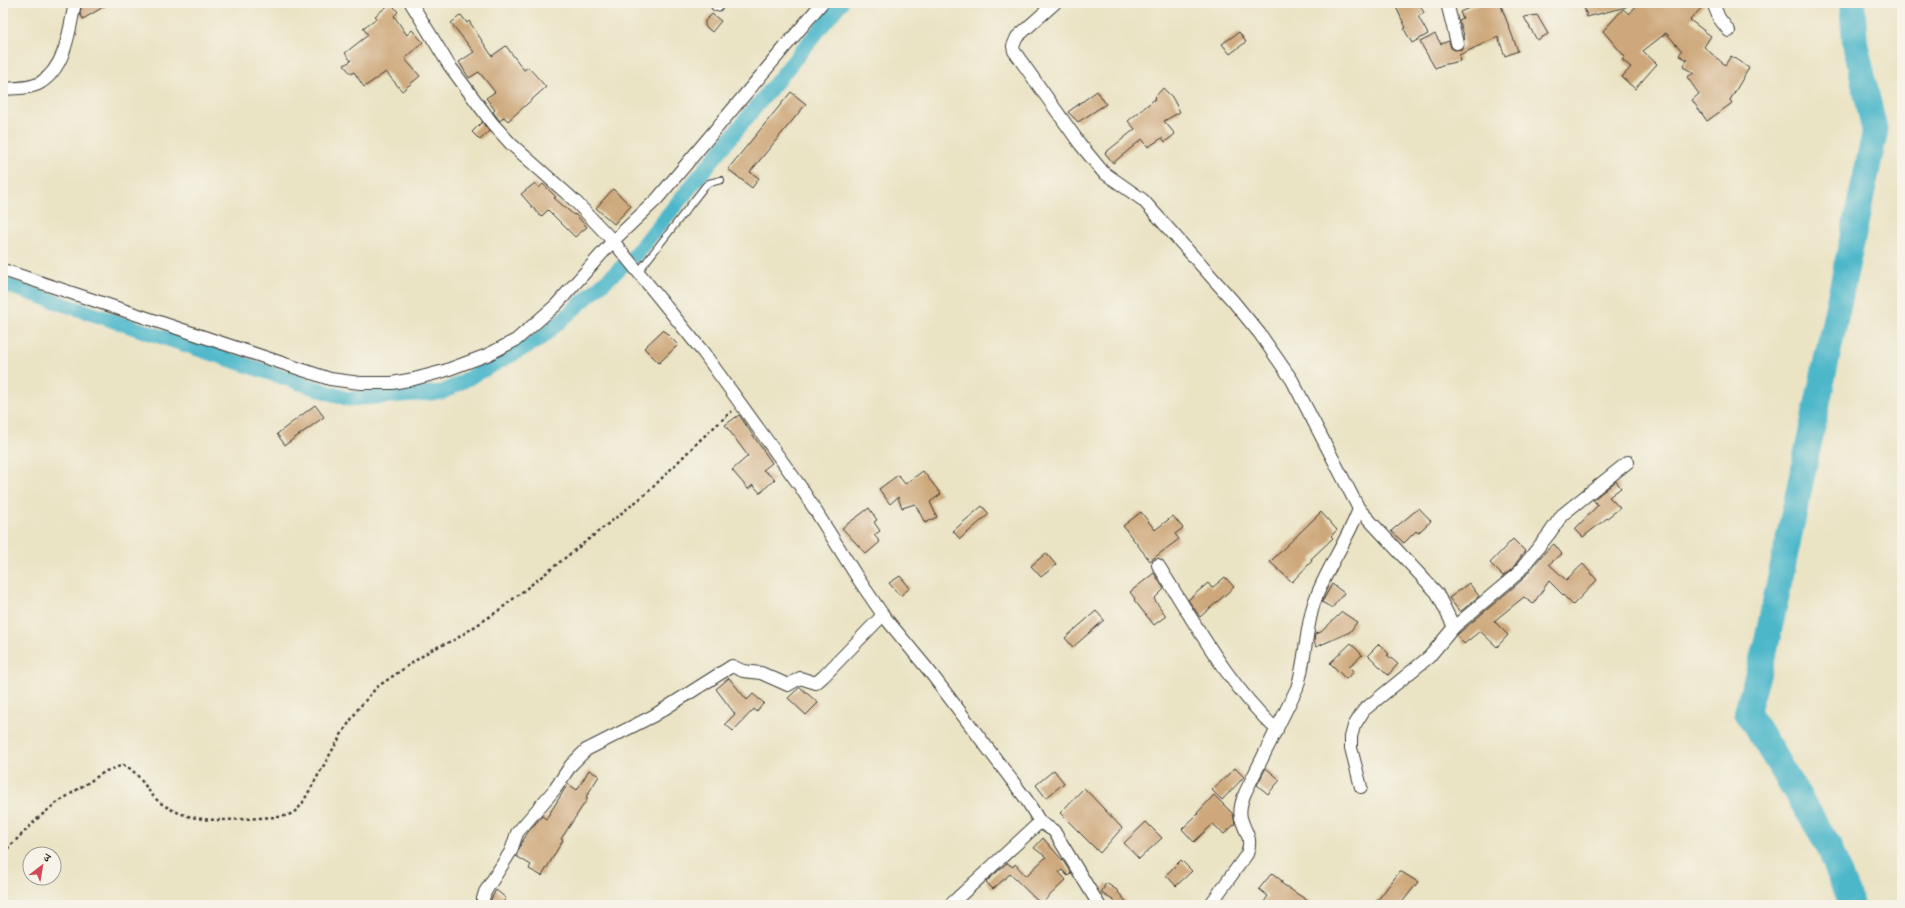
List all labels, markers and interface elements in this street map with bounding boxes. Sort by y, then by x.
north arrow [22,846,62,886]
text: उ [40,850,54,866]

